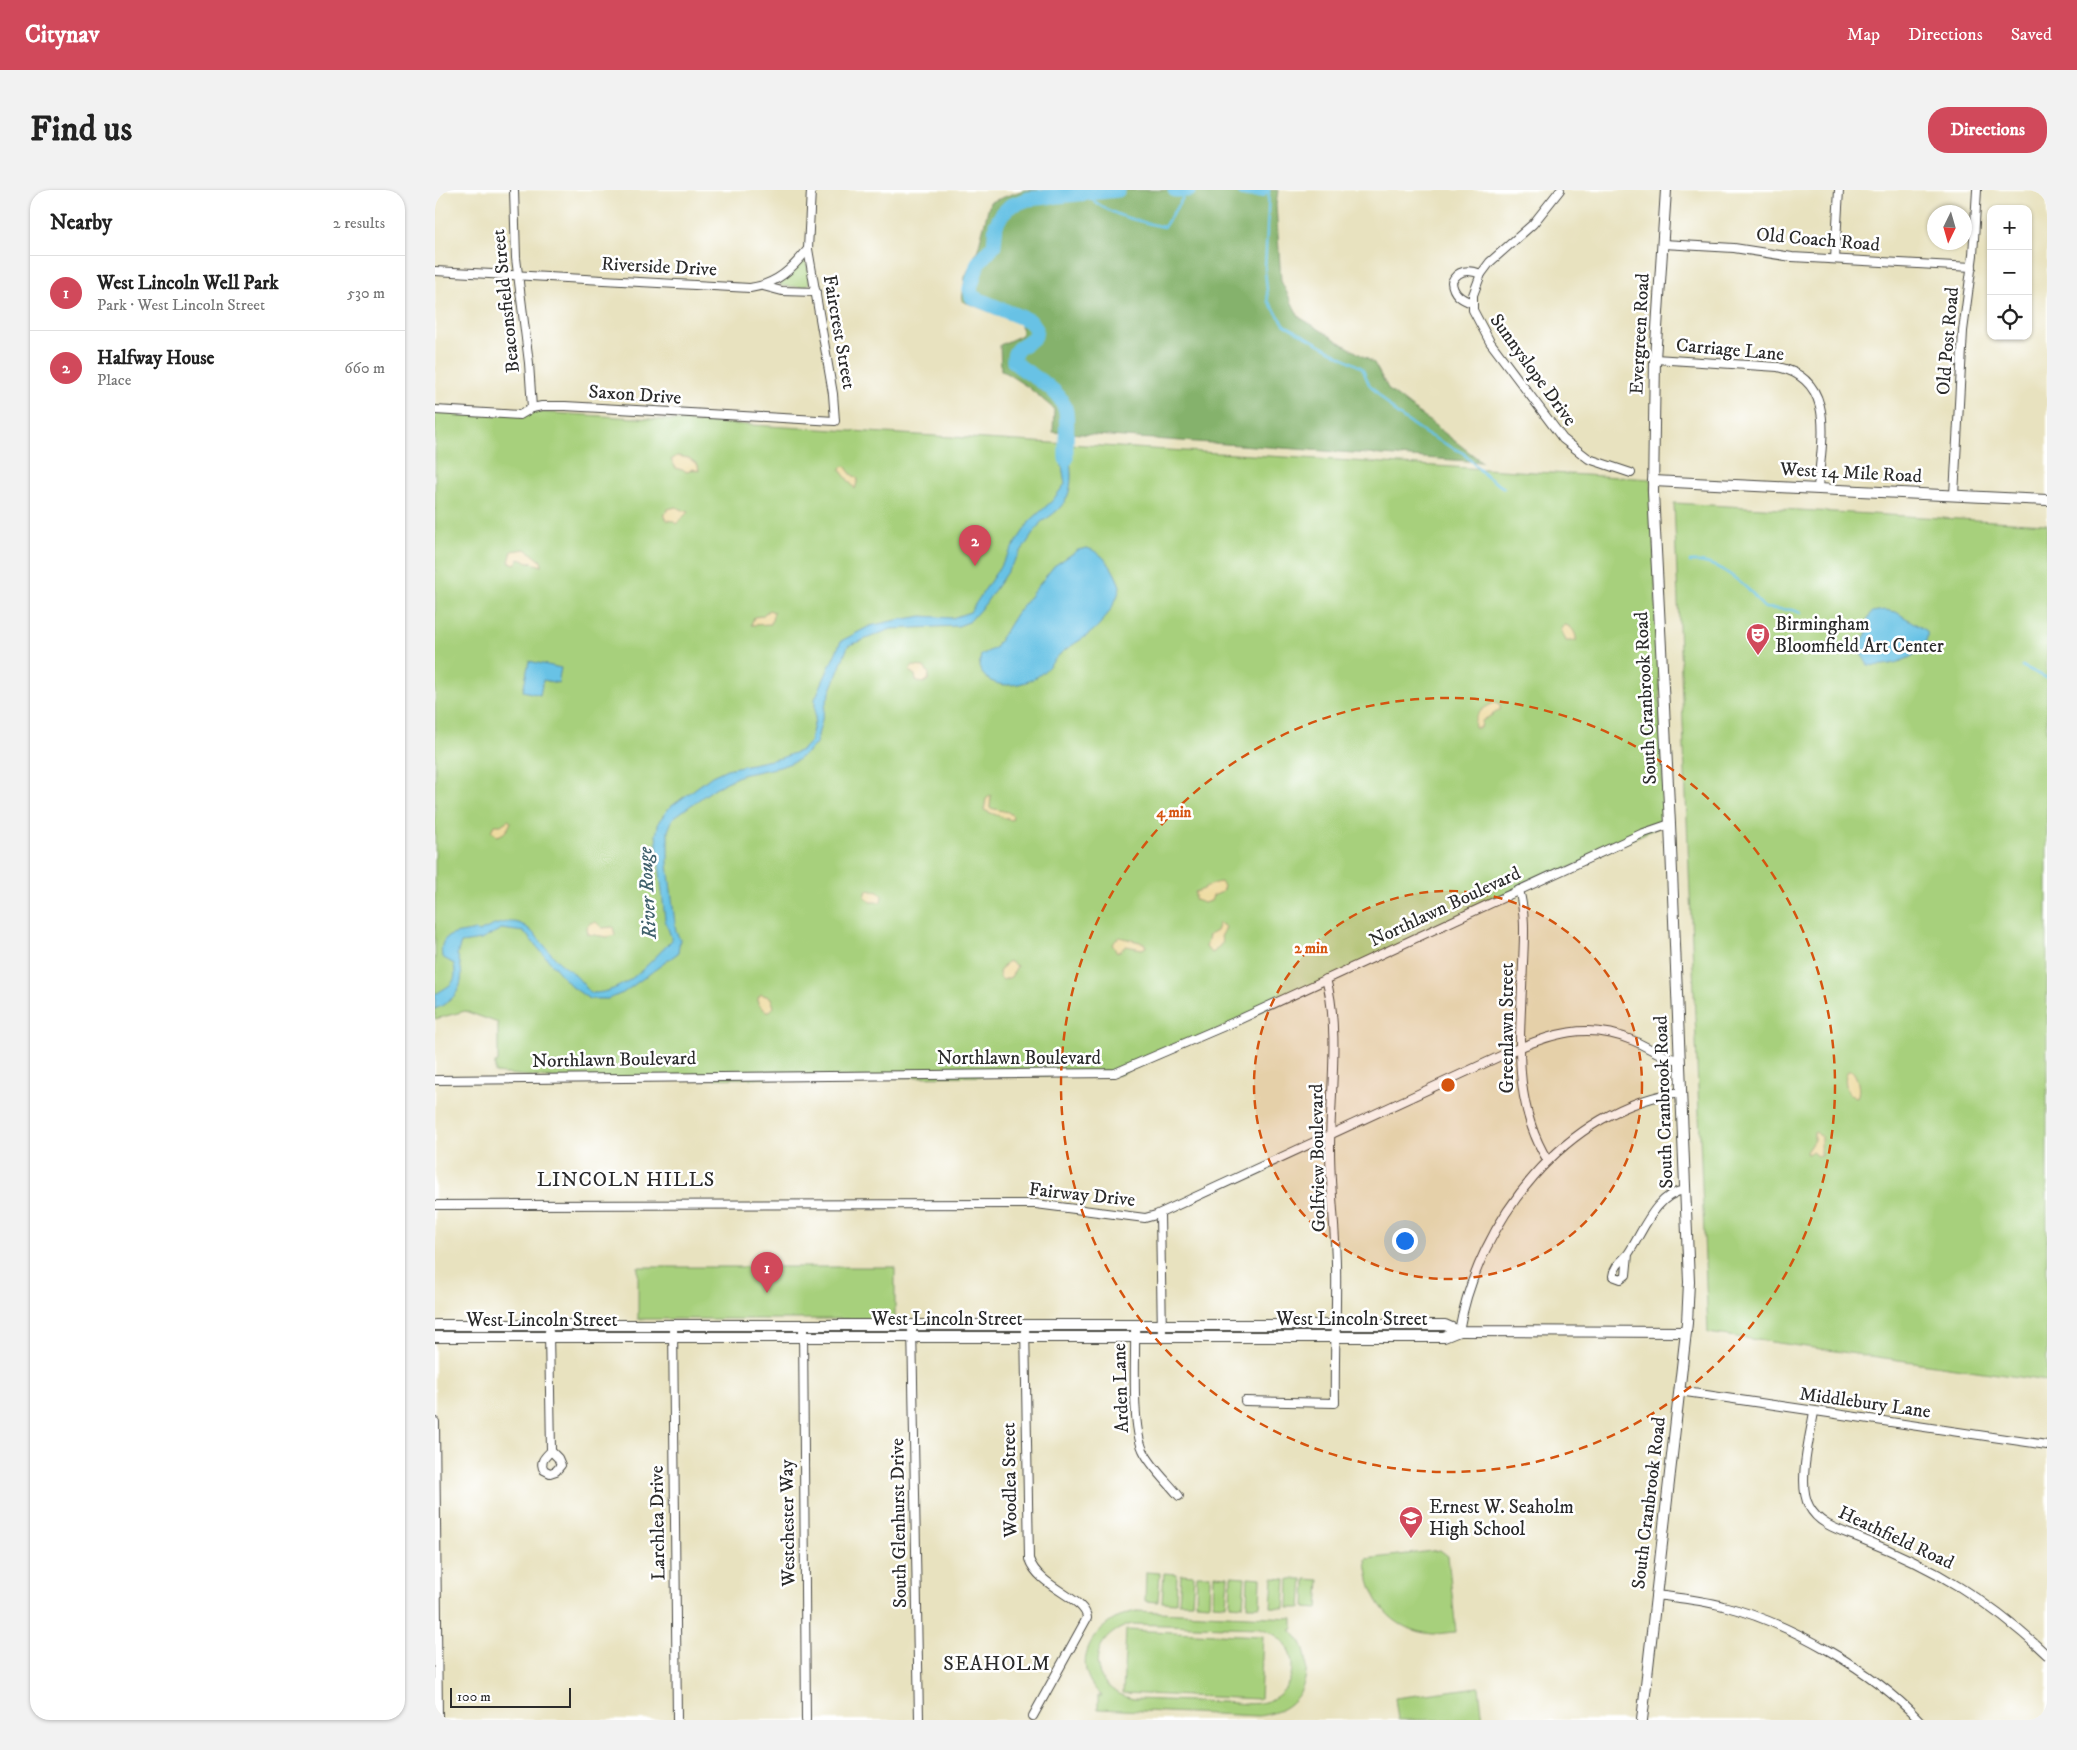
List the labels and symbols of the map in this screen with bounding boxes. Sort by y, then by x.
north arrow [1927,205,1972,250]
street label: Old Coach Road [1755,223,1881,257]
street label: Beaconsfield Street [487,228,525,374]
street label: Riverside Drive [601,252,718,282]
street label: Evergreen Road [1625,272,1655,395]
street label: Faircrest Street [818,273,860,391]
street label: Old Post Road [1932,286,1964,396]
street label: Sunnyslope Drive [1485,309,1581,431]
street label: Carriage Lane [1675,334,1785,366]
street label: Saxon Drive [588,380,682,410]
street label: West 14 Mile Road [1778,458,1923,488]
pin: 2 [959,525,991,566]
street label: South Cranbrook Road [1630,610,1662,785]
place label: Birmingham Bloomfield Art Center [1775,613,1944,658]
theatre icon: Birmingham Bloomfield Art Center [1745,622,1771,656]
text: 4 min [1156,803,1192,822]
water label: River Rouge [633,845,663,941]
street label: Northlawn Boulevard [1366,862,1525,952]
text: 2 min [1294,939,1328,958]
street label: Greenlawn Street [1496,963,1519,1093]
street label: South Cranbrook Road [1649,1015,1679,1189]
street label: Northlawn Boulevard [532,1047,697,1073]
street label: Northlawn Boulevard [937,1047,1102,1070]
centre of rings [1439,1076,1457,1094]
street label: Golfview Boulevard [1305,1083,1331,1233]
district label: LINCOLN HILLS [537,1168,715,1193]
street label: Fairway Drive [1028,1178,1136,1212]
your location [1392,1228,1418,1254]
pin: 1 [751,1252,783,1293]
street label: West Lincoln Street [870,1308,1023,1331]
street label: West Lincoln Street [1275,1308,1428,1331]
street label: West Lincoln Street [465,1309,618,1332]
street label: Arden Lane [1108,1343,1134,1433]
street label: Middlebury Lane [1798,1382,1932,1424]
street label: South Cranbrook Road [1627,1415,1671,1590]
street label: Woodlea Street [997,1422,1023,1539]
street label: South Glenhurst Drive [886,1438,912,1608]
street label: Westchester Way [775,1458,801,1588]
street label: Larchlea Drive [645,1465,671,1581]
place label: Ernest W. Seaholm High School [1429,1496,1574,1541]
street label: Heathfield Road [1835,1501,1958,1575]
school or university icon: Ernest W. Seaholm High School [1398,1505,1424,1539]
district label: SEAHOLM [943,1652,1051,1677]
scale bar [450,1685,571,1708]

